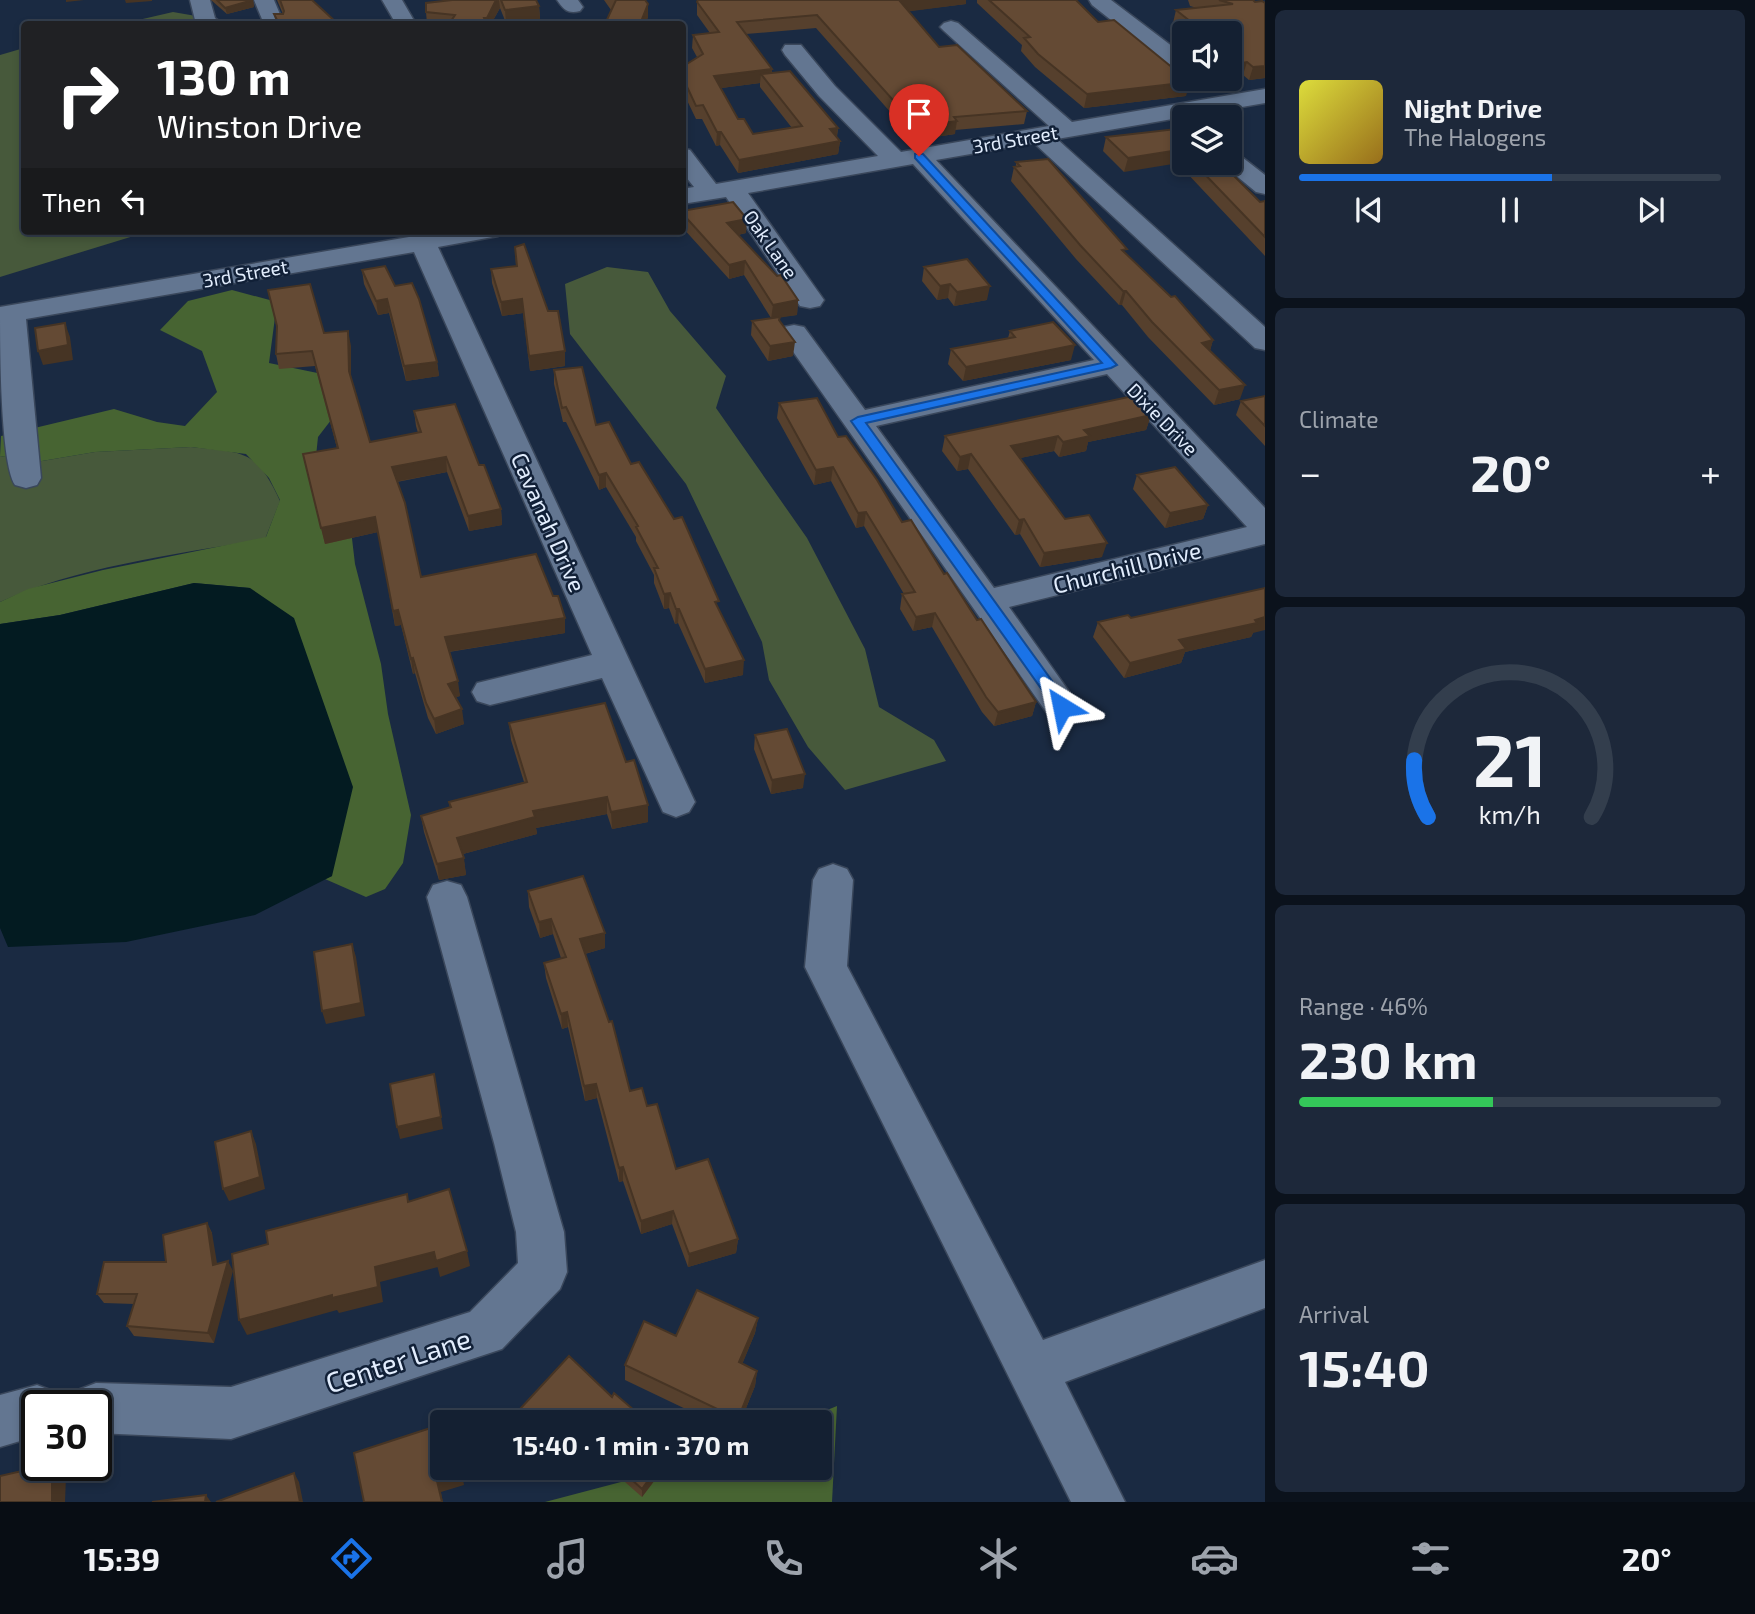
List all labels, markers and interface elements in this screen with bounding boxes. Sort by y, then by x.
map controls [1172,21,1242,175]
button: sound [1172,21,1242,91]
text: 130 m [157,46,291,105]
icon: right [42,49,133,140]
pin [889,84,949,156]
text: Night Drive [1404,92,1542,123]
icon: arrive [900,95,938,133]
button: layers [1172,105,1242,175]
text: Winston Drive [157,106,362,144]
street label: 3rd Street [971,120,1059,158]
text: The Halogens [1404,123,1546,151]
icon: left [115,182,153,220]
text: Then [42,186,101,217]
icon: previous [1350,191,1388,229]
icon: pause [1491,191,1529,229]
icon: next [1632,191,1670,229]
street label: Oak Lane [739,205,803,283]
street label: 3rd Street [201,254,289,292]
street label: Dixie Drive [1123,378,1203,460]
text: Climate [1299,405,1379,433]
text: 20° [1470,440,1551,502]
street label: Cavanah Drive [506,448,592,596]
text: − [1299,449,1321,495]
text: + [1700,449,1721,495]
street label: Churchill Drive [1050,535,1204,599]
position arrow [1025,670,1099,744]
text: 21 [1473,714,1547,802]
text: km/h [1479,799,1541,829]
text: Range · 46% [1299,992,1428,1020]
text: 230 km [1299,1027,1478,1089]
text: Arrival [1299,1300,1369,1328]
street label: Center Lane [321,1321,475,1399]
text: 15:40 [1299,1335,1429,1397]
speed limit sign: 30 [21,1390,112,1481]
text: 15:40 · 1 min · 370 m [513,1429,749,1460]
icon: directions [327,1534,376,1583]
icon: music [543,1534,592,1583]
icon: phone [759,1534,808,1583]
icon: climate [974,1534,1023,1583]
icon: car [1190,1534,1239,1583]
icon: filters [1406,1534,1455,1583]
text: 15:39 [83,1539,160,1577]
text: 20° [1622,1539,1672,1577]

